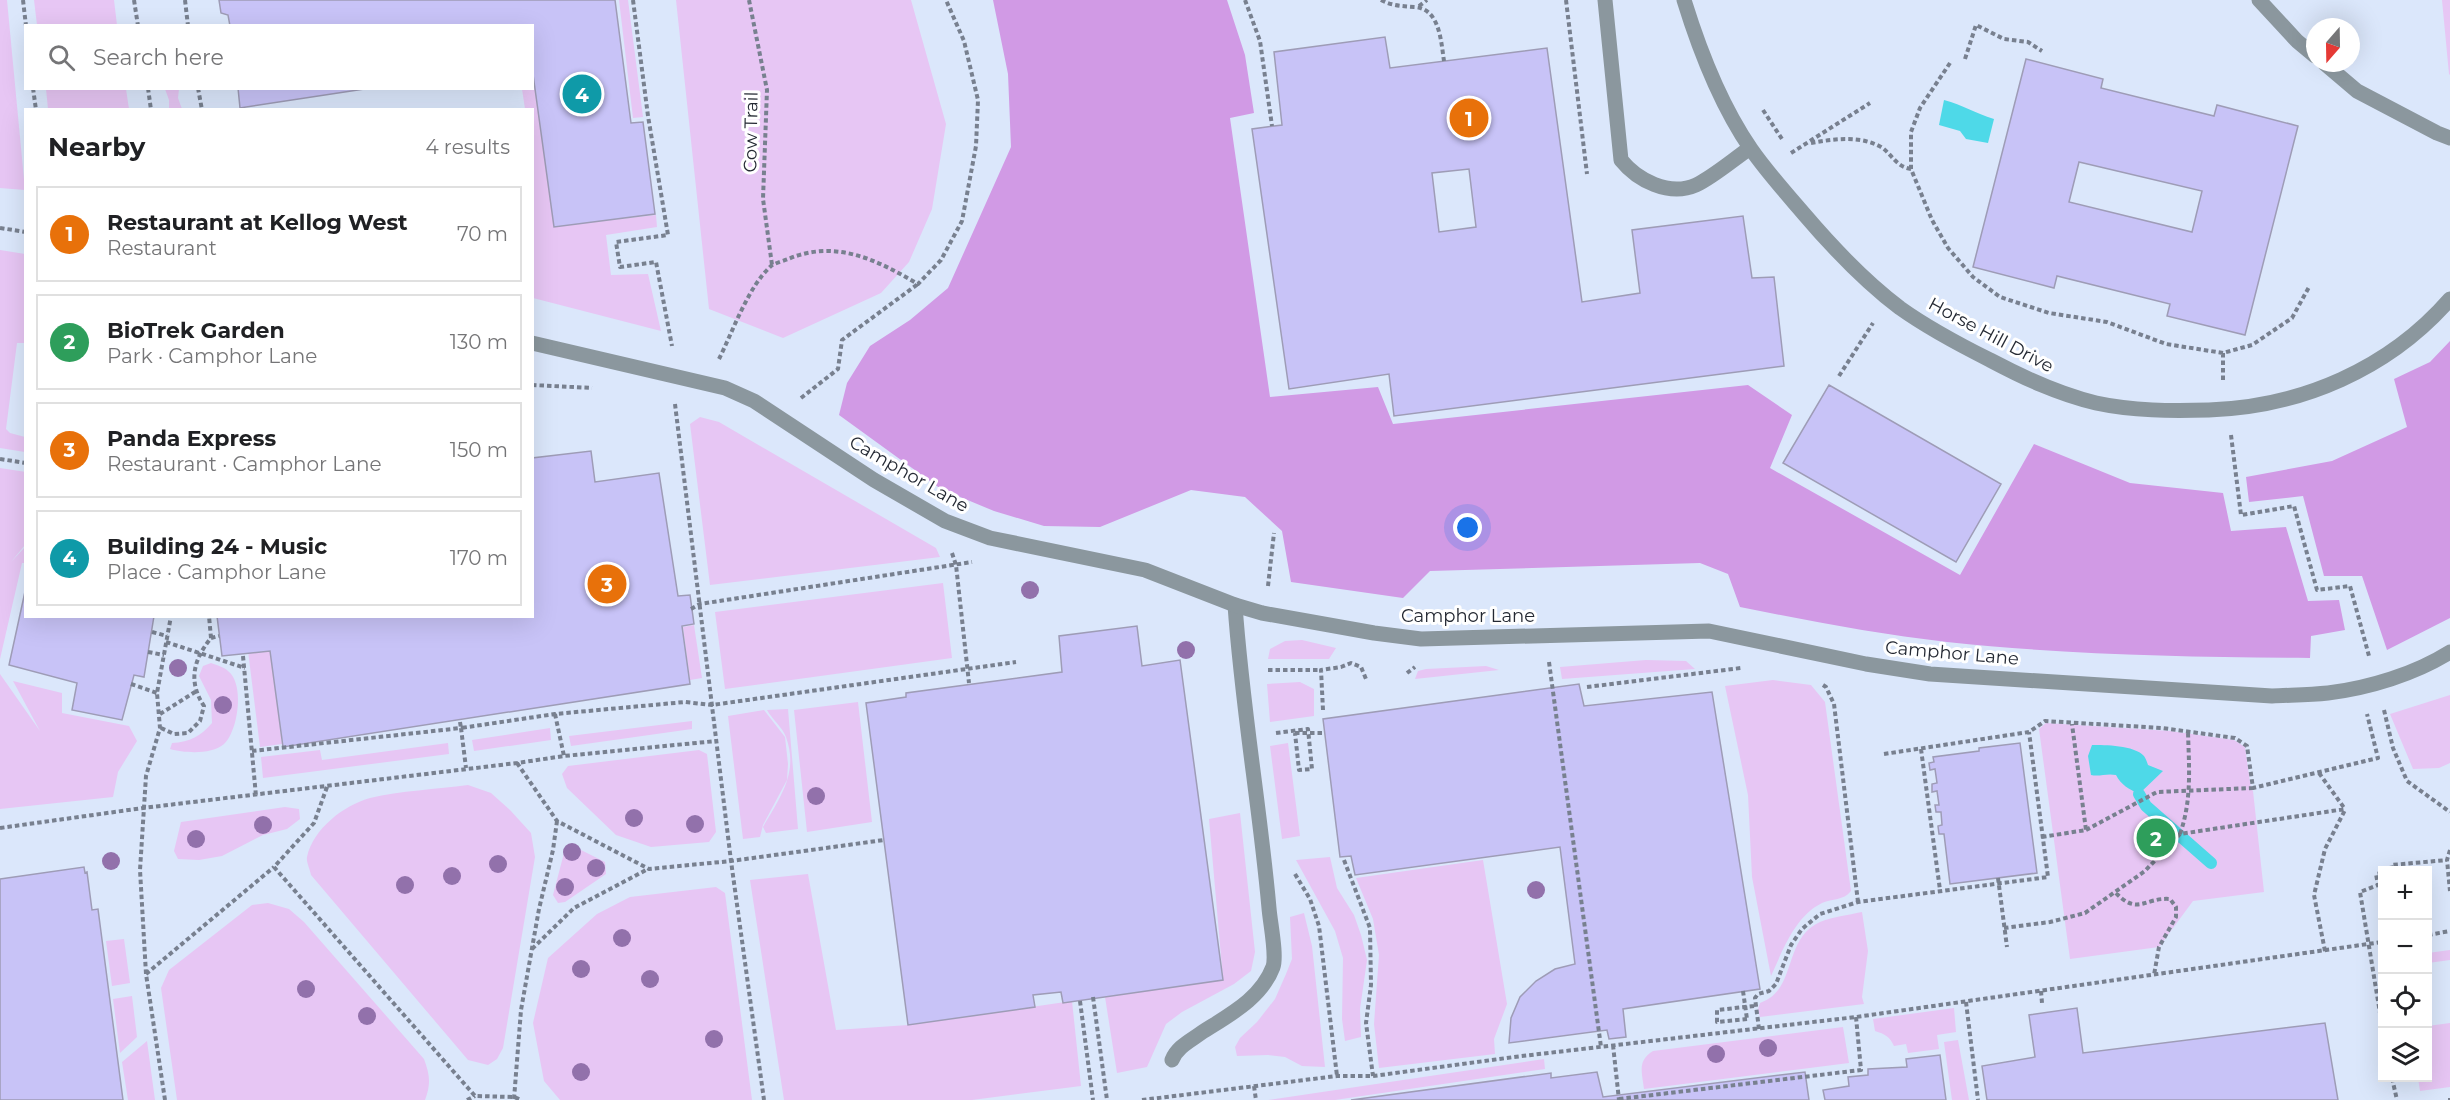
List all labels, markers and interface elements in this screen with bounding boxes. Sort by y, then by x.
north arrow [2306,18,2360,72]
search box [24,24,534,90]
icon: search [45,41,78,74]
text: Search here [93,44,224,71]
pin: 4 [562,72,602,116]
street label: Cow Trail [739,91,763,173]
pin: 1 [1450,96,1488,140]
text: Nearby [48,131,145,163]
text: 4 results [425,135,510,159]
text: Restaurant at Kellog West [107,209,408,236]
text: 1 [66,222,73,246]
text: 70 m [457,222,508,246]
text: Restaurant [107,236,217,260]
street label: Horse Hill Drive [1925,293,2057,377]
text: BioTrek Garden [107,317,285,344]
text: 2 [64,330,75,354]
text: 130 m [450,330,508,354]
text: Park · Camphor Lane [107,344,317,368]
text: Panda Express [107,425,276,452]
street label: Camphor Lane [845,431,973,517]
text: 3 [64,438,75,462]
text: 150 m [450,438,508,462]
text: Restaurant · Camphor Lane [107,452,382,476]
your location [1453,513,1482,542]
text: Building 24 - Music [107,533,327,560]
text: 4 [63,546,76,570]
text: 170 m [450,546,508,570]
text: Place · Camphor Lane [107,560,326,584]
pin: 3 [588,562,626,606]
street label: Camphor Lane [1401,605,1535,627]
street label: Camphor Lane [1884,636,2020,670]
pin: 2 [2136,816,2176,860]
map controls [2378,866,2432,1082]
button: + [2378,866,2432,920]
button: − [2378,920,2432,974]
button: locate [2378,974,2432,1028]
button: layers [2378,1028,2432,1082]

